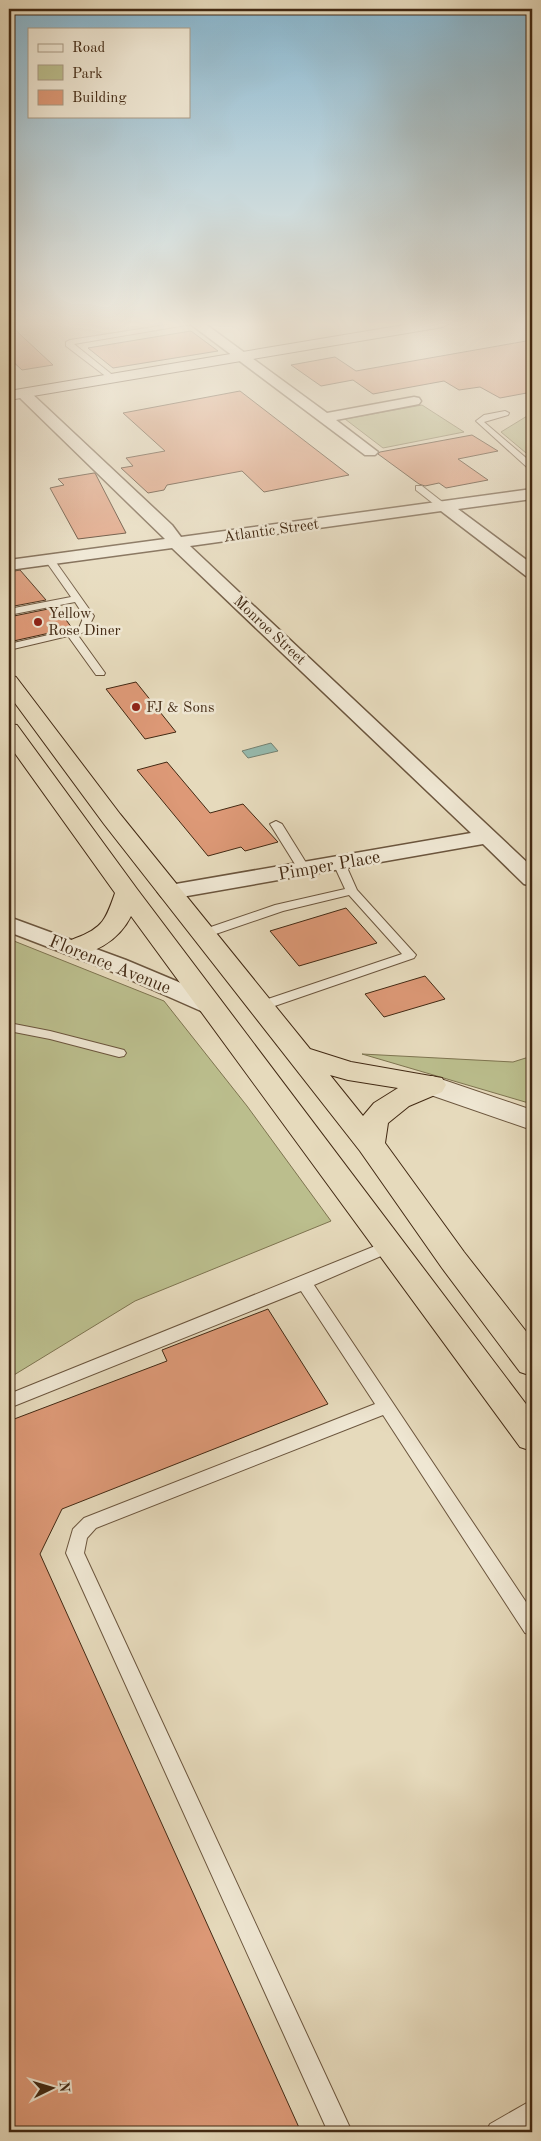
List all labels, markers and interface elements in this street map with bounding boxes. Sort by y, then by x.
legend [28,28,190,118]
text: Road [72,41,106,56]
text: Park [72,67,103,82]
text: Building [72,91,127,106]
street label: Atlantic Street [223,517,320,546]
street label: Monroe Street [230,594,308,668]
place label: Yellow Rose Diner [48,607,121,639]
marker: Yellow Rose Diner [32,616,44,628]
marker: FJ & Sons [130,701,142,713]
place label: FJ & Sons [146,701,214,716]
street label: Pimper Place [277,848,382,884]
street label: Florence Avenue [46,932,173,998]
north arrow [28,2064,78,2114]
text: N [57,2081,71,2093]

